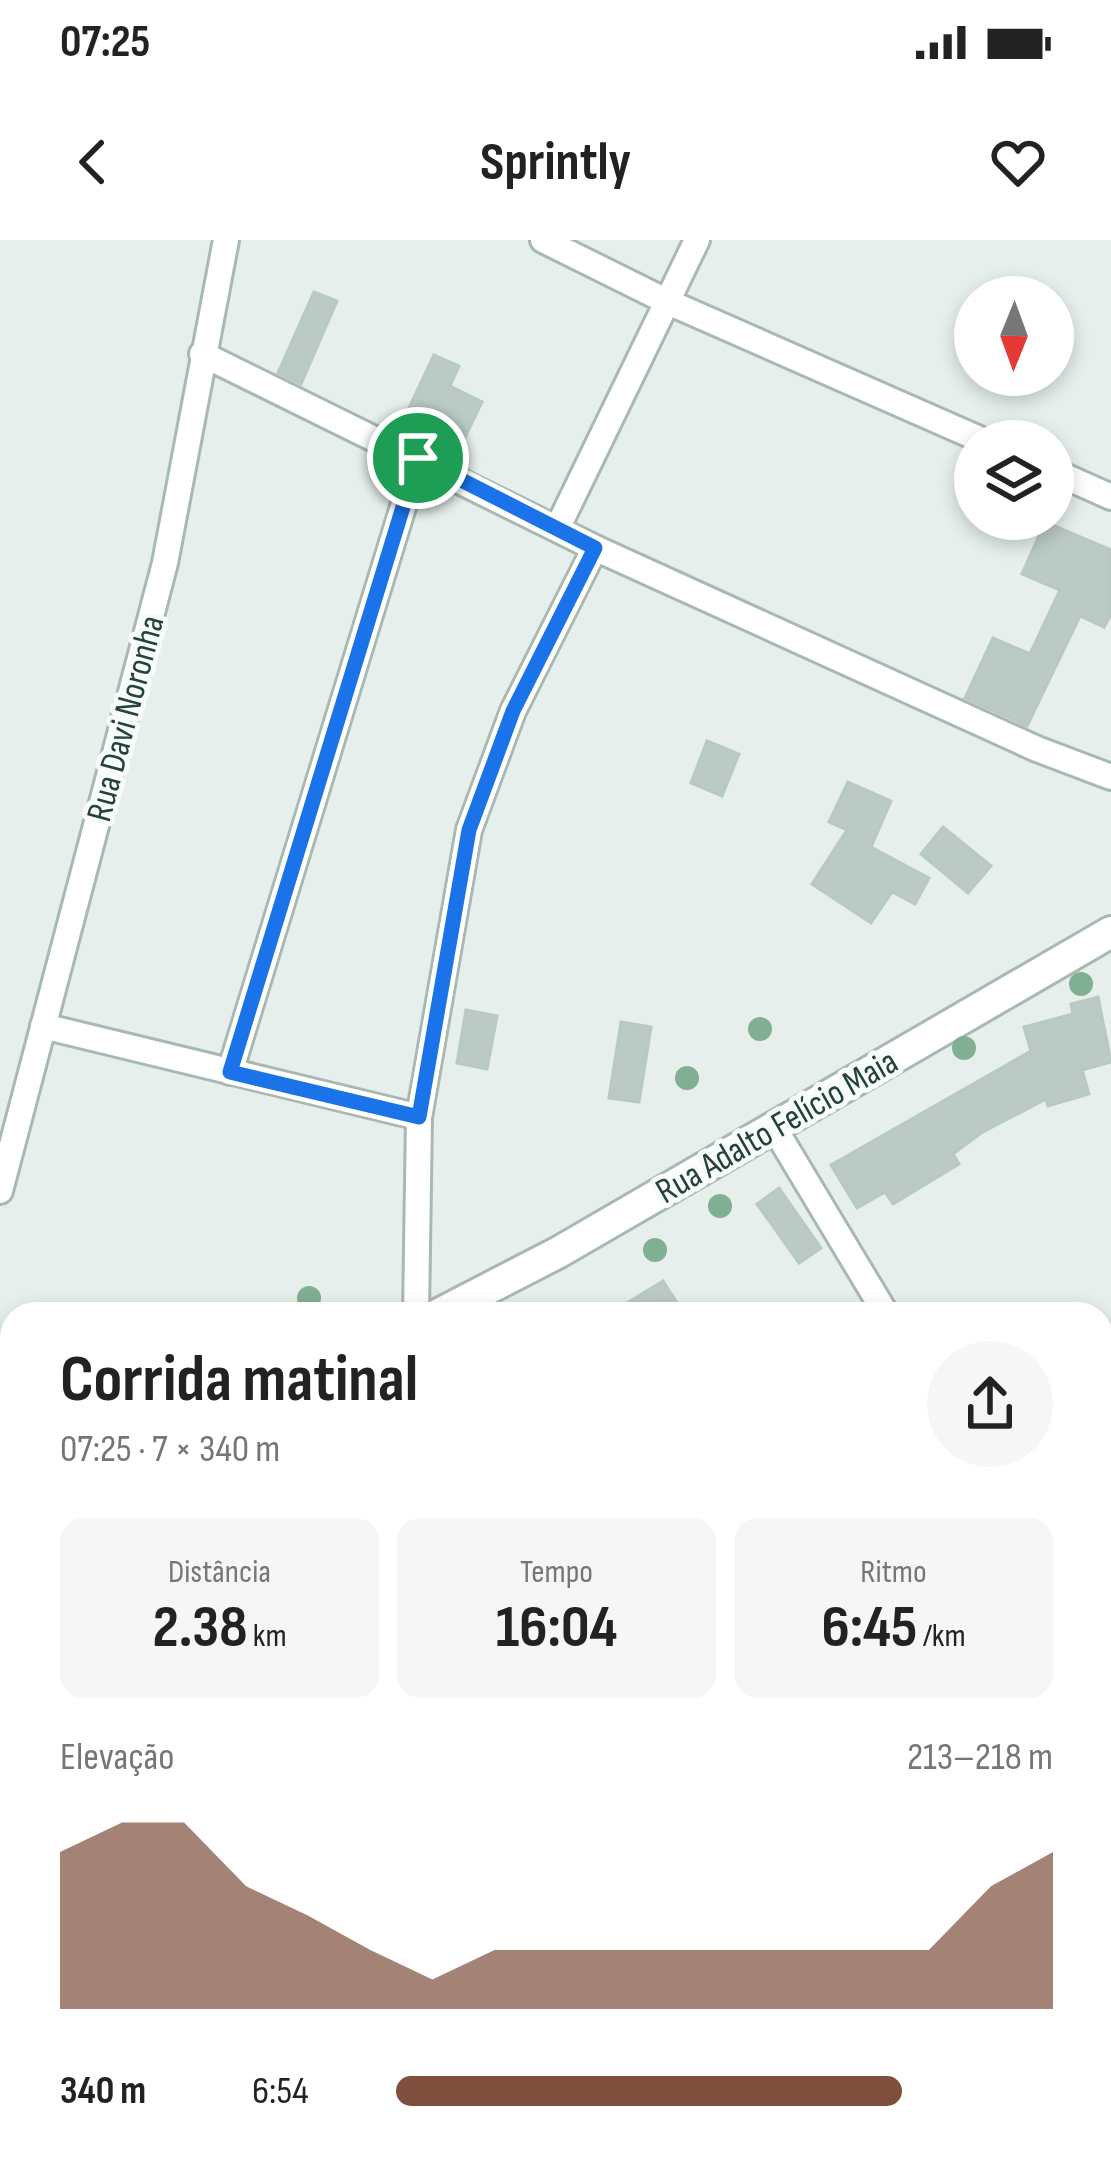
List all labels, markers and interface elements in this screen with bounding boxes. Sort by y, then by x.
text: 07:25 [60,15,150,70]
icon: back [60,129,126,195]
icon: heart [985,129,1051,195]
text: Sprintly [480,130,631,195]
north arrow [954,276,1074,396]
map controls [954,276,1074,540]
pin [367,407,469,509]
button: layers [954,420,1074,540]
icon: arrive [385,425,451,491]
street label: Rua Davi Noronha [78,611,175,826]
street label: Rua Adalto Felício Maia [649,1041,906,1214]
text: Corrida matinal [60,1341,418,1420]
button: share [927,1341,1053,1467]
text: 07:25 · 7 × 340 m [60,1426,280,1473]
text: Distância [168,1552,271,1592]
text: Tempo [520,1552,593,1592]
text: Ritmo [860,1552,927,1592]
text: 2.38 [152,1592,248,1664]
text: 16:04 [496,1592,617,1664]
text: 6:45 [821,1592,917,1664]
text: km [248,1616,287,1656]
text: /km [917,1616,966,1656]
text: Elevação [60,1734,175,1781]
text: 213–218 m [907,1734,1053,1781]
text: 340 m [60,2068,146,2115]
text: 6:54 [252,2068,309,2115]

